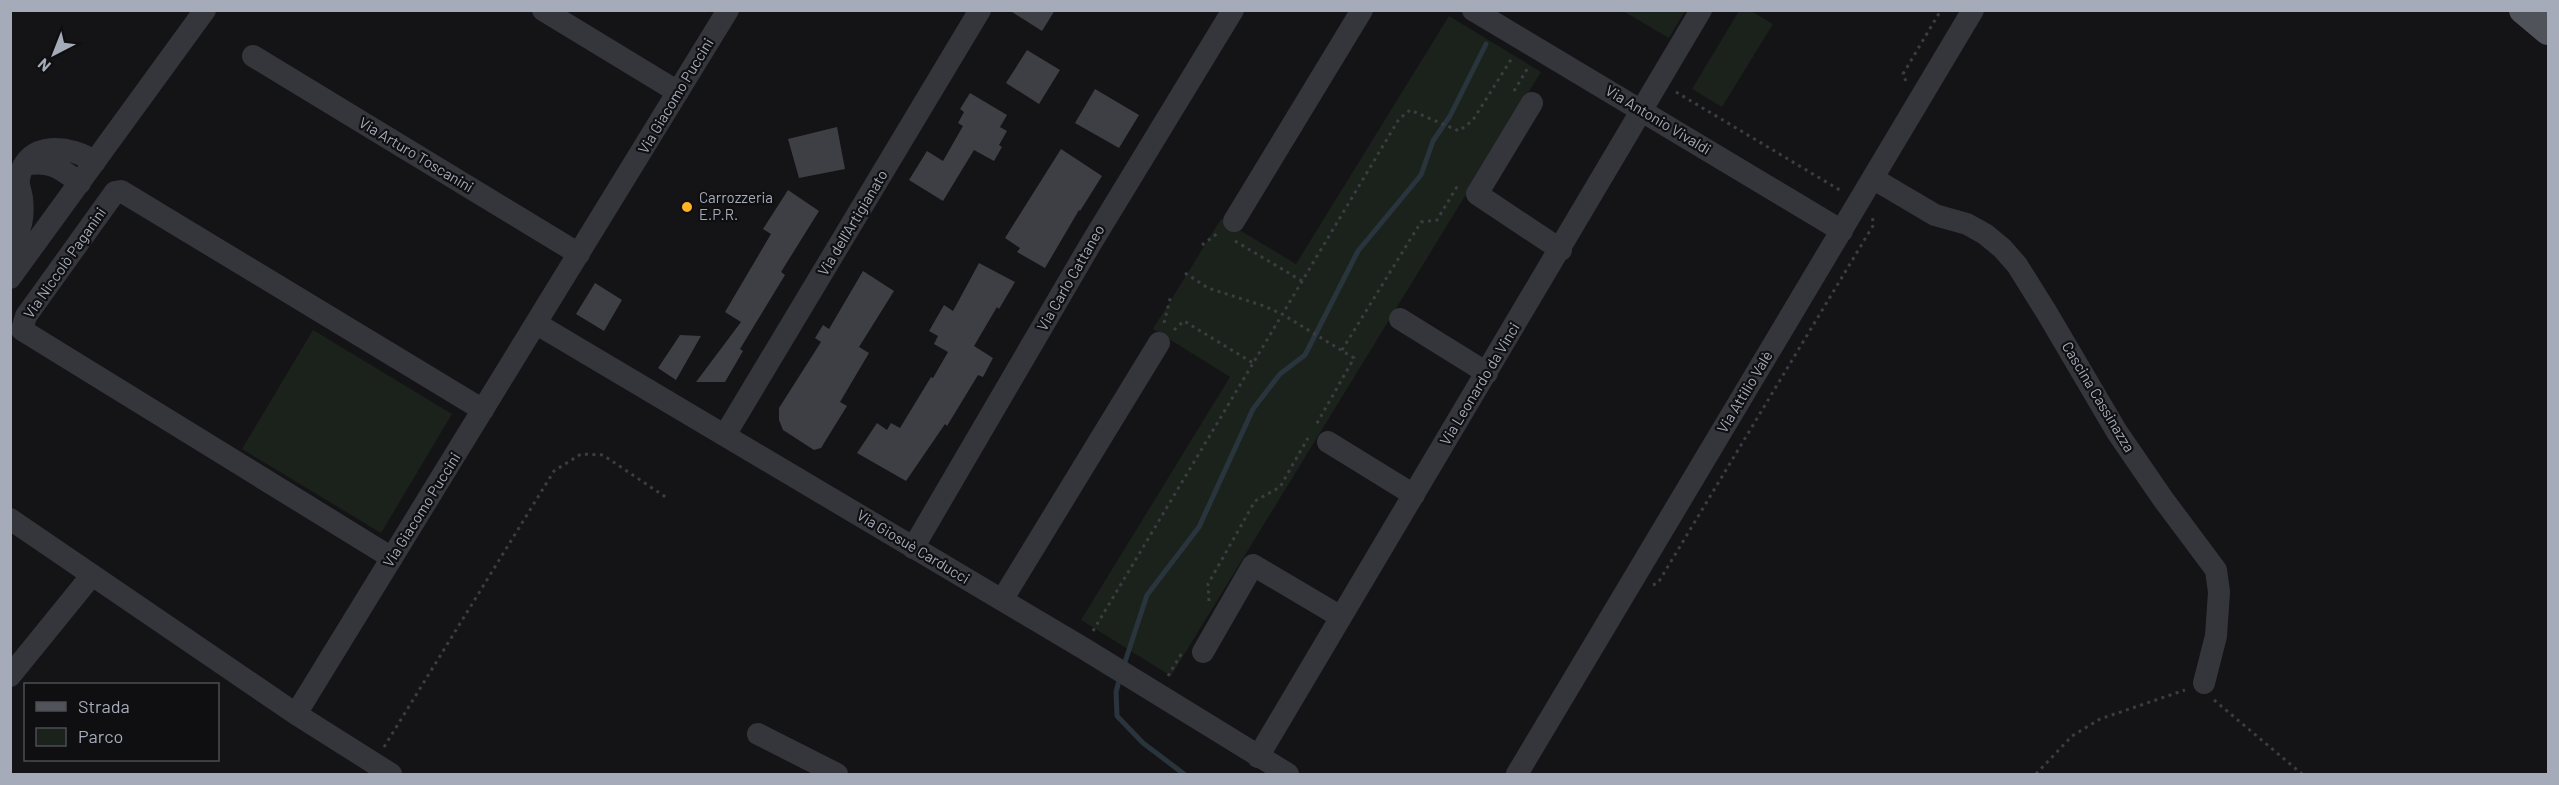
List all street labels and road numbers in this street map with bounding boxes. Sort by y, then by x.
street label: Via Giacomo Puccini [634,34,717,157]
street label: Via Antonio Vivaldi [1603,81,1714,158]
street label: Via Arturo Toscanini [356,113,477,195]
street label: Via dell'Artigianato [813,166,891,279]
street label: Via Niccolò Paganini [19,203,109,321]
street label: Via Carlo Cattaneo [1032,221,1108,334]
street label: Via Leonardo da Vinci [1435,319,1523,448]
street label: Cascina Cassinazza [2059,338,2139,455]
street label: Via Attilio Valè [1713,347,1776,436]
street label: Via Giacomo Puccini [379,449,464,570]
street label: Via Giosuè Carducci [854,505,973,587]

